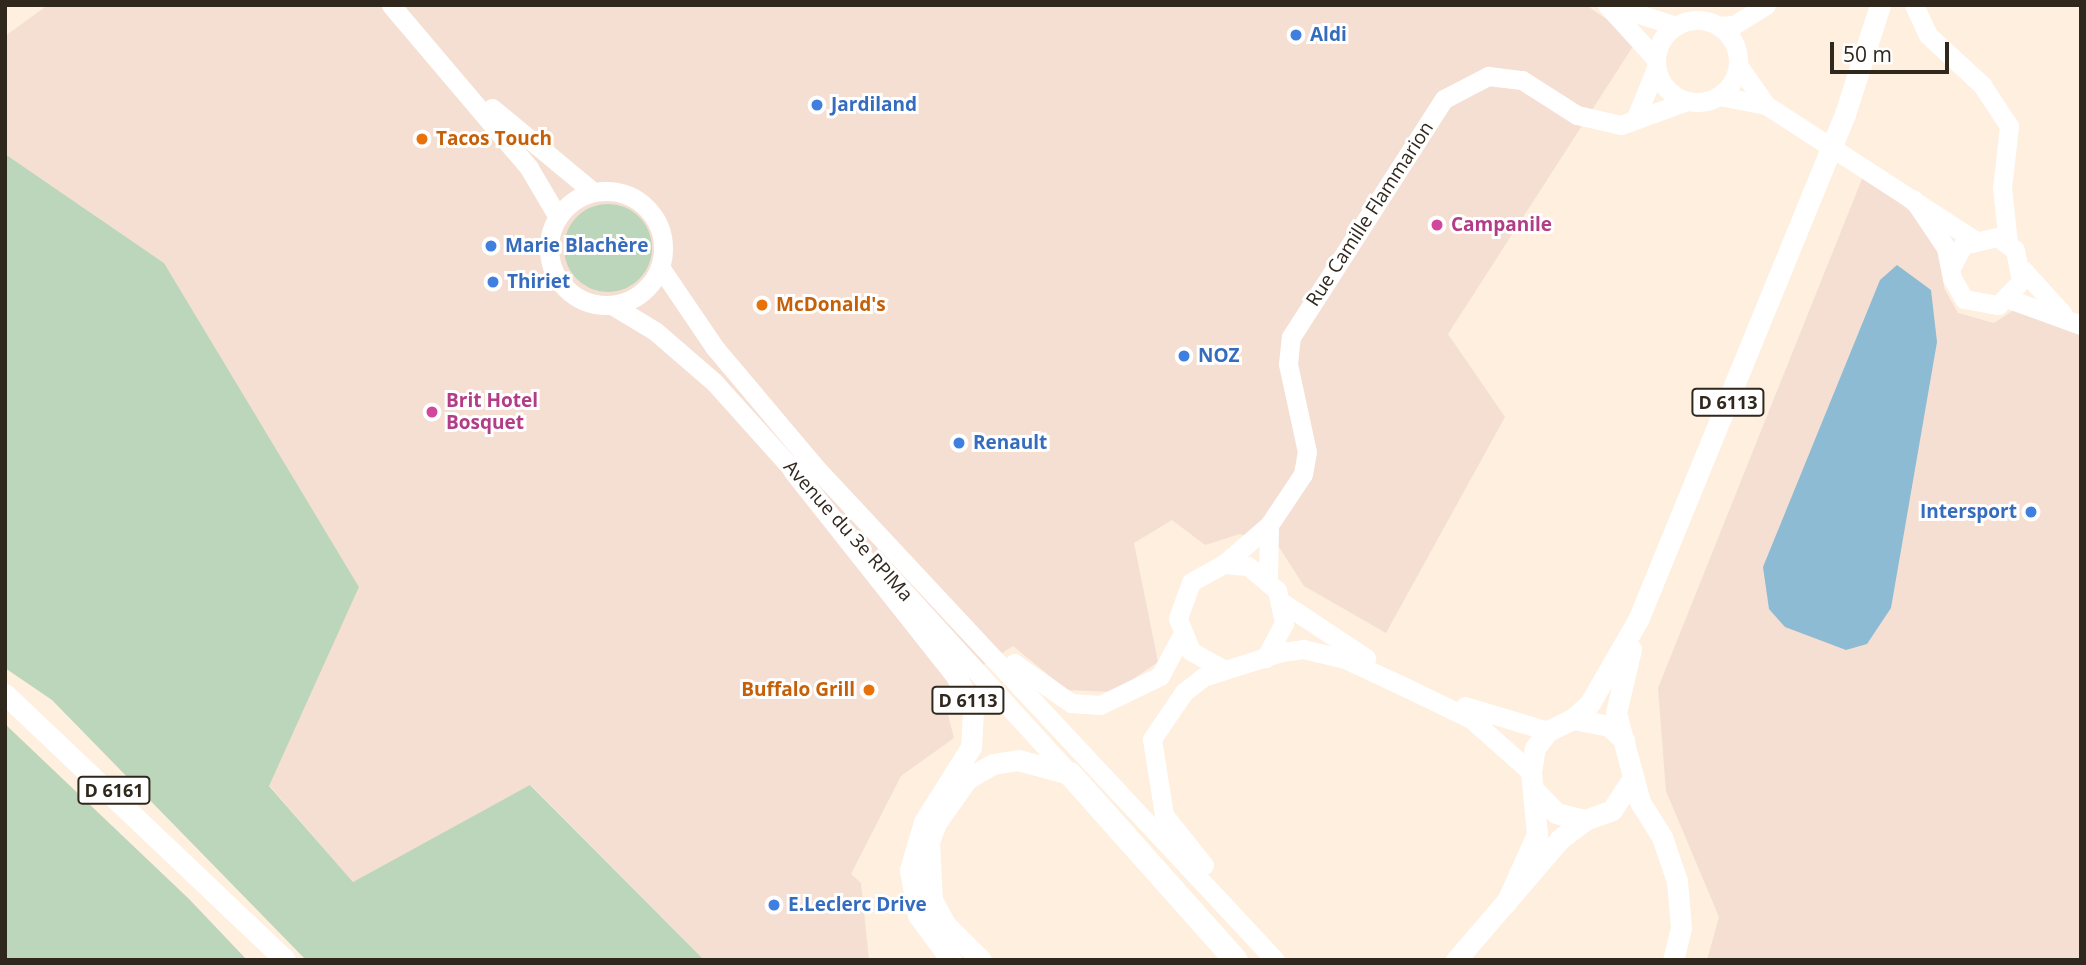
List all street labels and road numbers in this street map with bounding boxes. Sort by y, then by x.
street label: Rue Camille Flammarion [1302,117,1438,311]
road number: D 6113 [1691,388,1765,416]
street label: Avenue du 3e RPIMa [779,456,917,606]
road number: D 6113 [931,686,1005,714]
road number: D 6161 [77,776,151,804]

